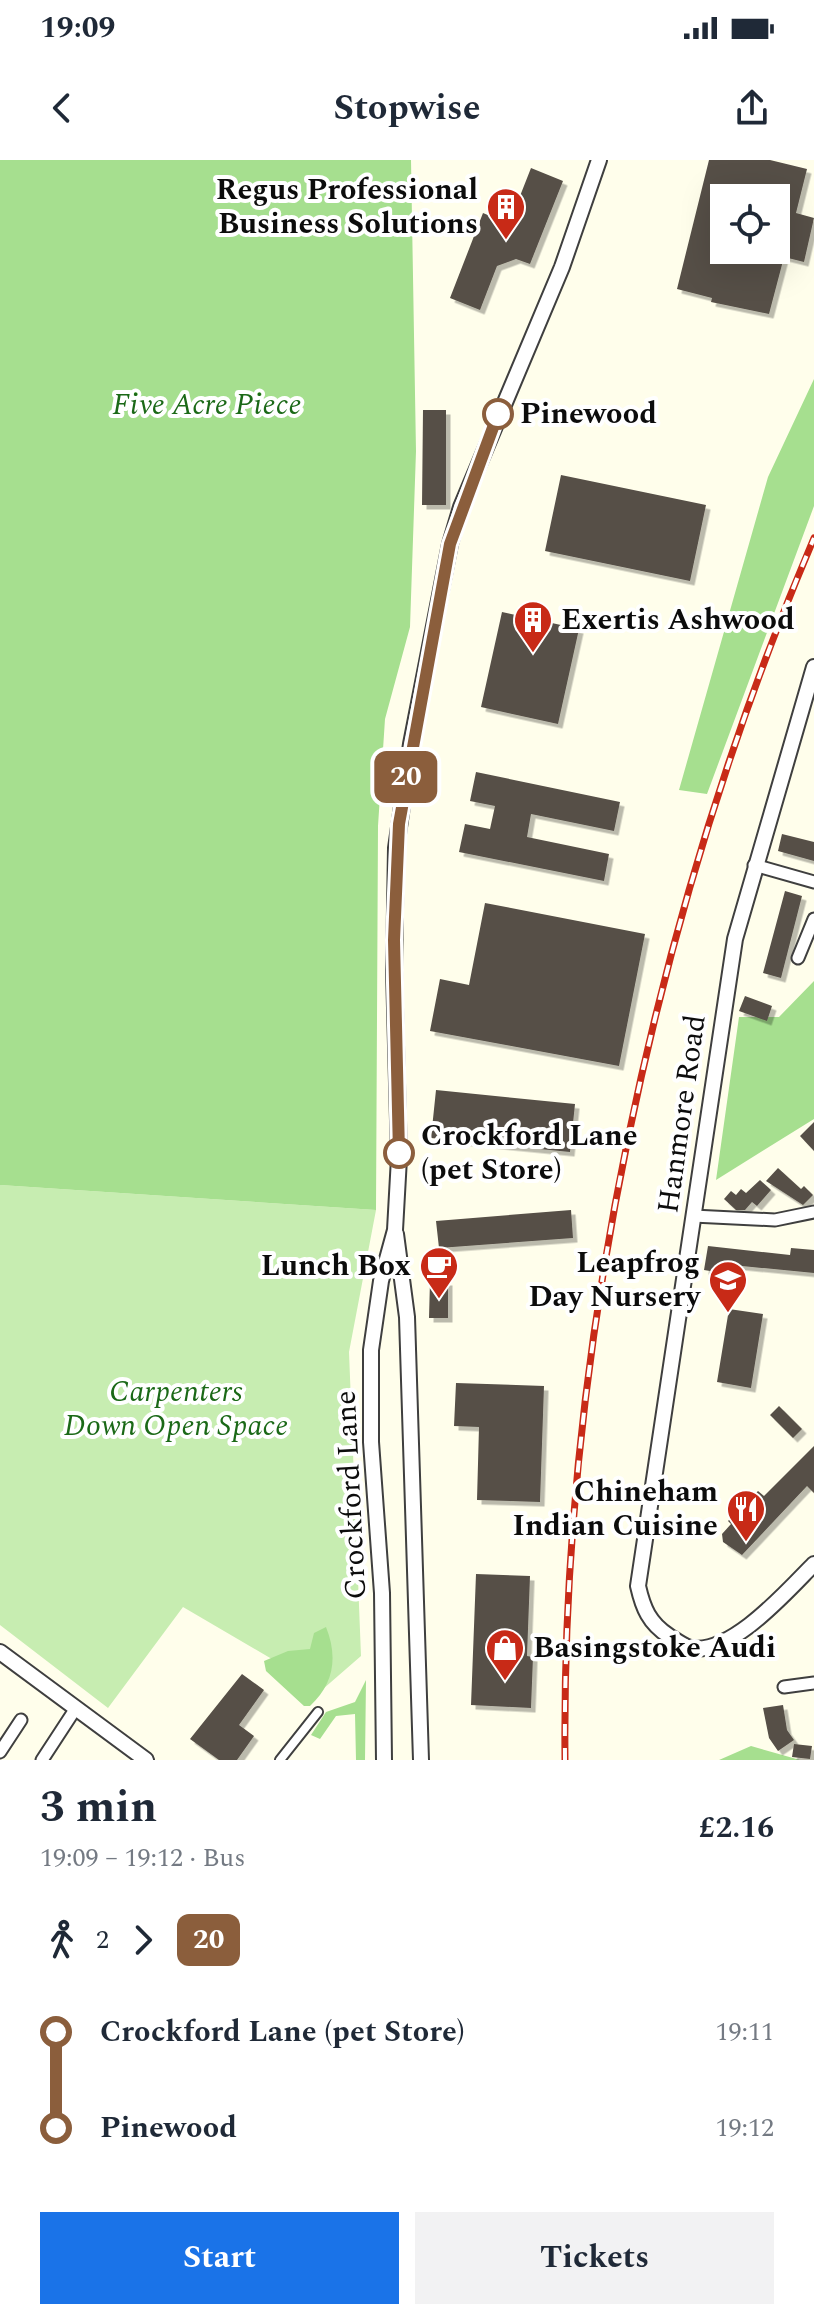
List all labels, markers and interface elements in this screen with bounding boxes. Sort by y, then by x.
text: 19:09 [40,5,115,51]
text: Stopwise [333,81,481,136]
icon: back [40,86,84,130]
icon: share [730,86,774,130]
place label: Regus Professional Business Solutions [216,167,478,247]
map controls [710,184,790,264]
button: locate [710,184,790,264]
building icon: Regus Professional Business Solutions [485,186,527,241]
park label: Five Acre Piece [112,382,302,428]
place label: Pinewood [520,391,657,437]
marker: Pinewood [483,399,513,429]
place label: Exertis Ashwood [561,597,795,643]
building icon: Exertis Ashwood [512,599,554,654]
line badge: 20 [370,751,442,803]
text: 20 [390,755,422,798]
street label: Hanmore Road [645,1012,719,1216]
place label: Crockford Lane (pet Store) [421,1113,638,1193]
marker: Crockford Lane (pet Store) [384,1138,414,1168]
place label: Leapfrog Day Nursery [528,1240,702,1320]
place label: Lunch Box [261,1243,411,1289]
cafe icon: Lunch Box [418,1245,460,1300]
school or university icon: Leapfrog Day Nursery [707,1259,749,1314]
park label: Carpenters Down Open Space [64,1369,288,1449]
street label: Crockford Lane [323,1389,379,1601]
place label: Chineham Indian Cuisine [513,1469,718,1549]
restaurant icon: Chineham Indian Cuisine [725,1488,767,1543]
place label: Basingstoke Audi [533,1625,776,1671]
shop icon: Basingstoke Audi [484,1627,526,1682]
text: 3 min [40,1774,157,1841]
text: £2.16 [699,1805,774,1851]
text: 19:09 – 19:12 · Bus [40,1838,245,1878]
icon: walk [40,1918,84,1962]
icon: forward [121,1918,165,1962]
text: 20 [193,1918,224,1961]
text: 2 [96,1920,109,1960]
text: Crockford Lane (pet Store) [100,2009,465,2055]
text: 19:11 [715,2012,774,2052]
text: Pinewood [100,2105,237,2151]
text: 19:12 [715,2108,774,2148]
button: Start [40,2212,399,2304]
button: Tickets [415,2212,774,2304]

